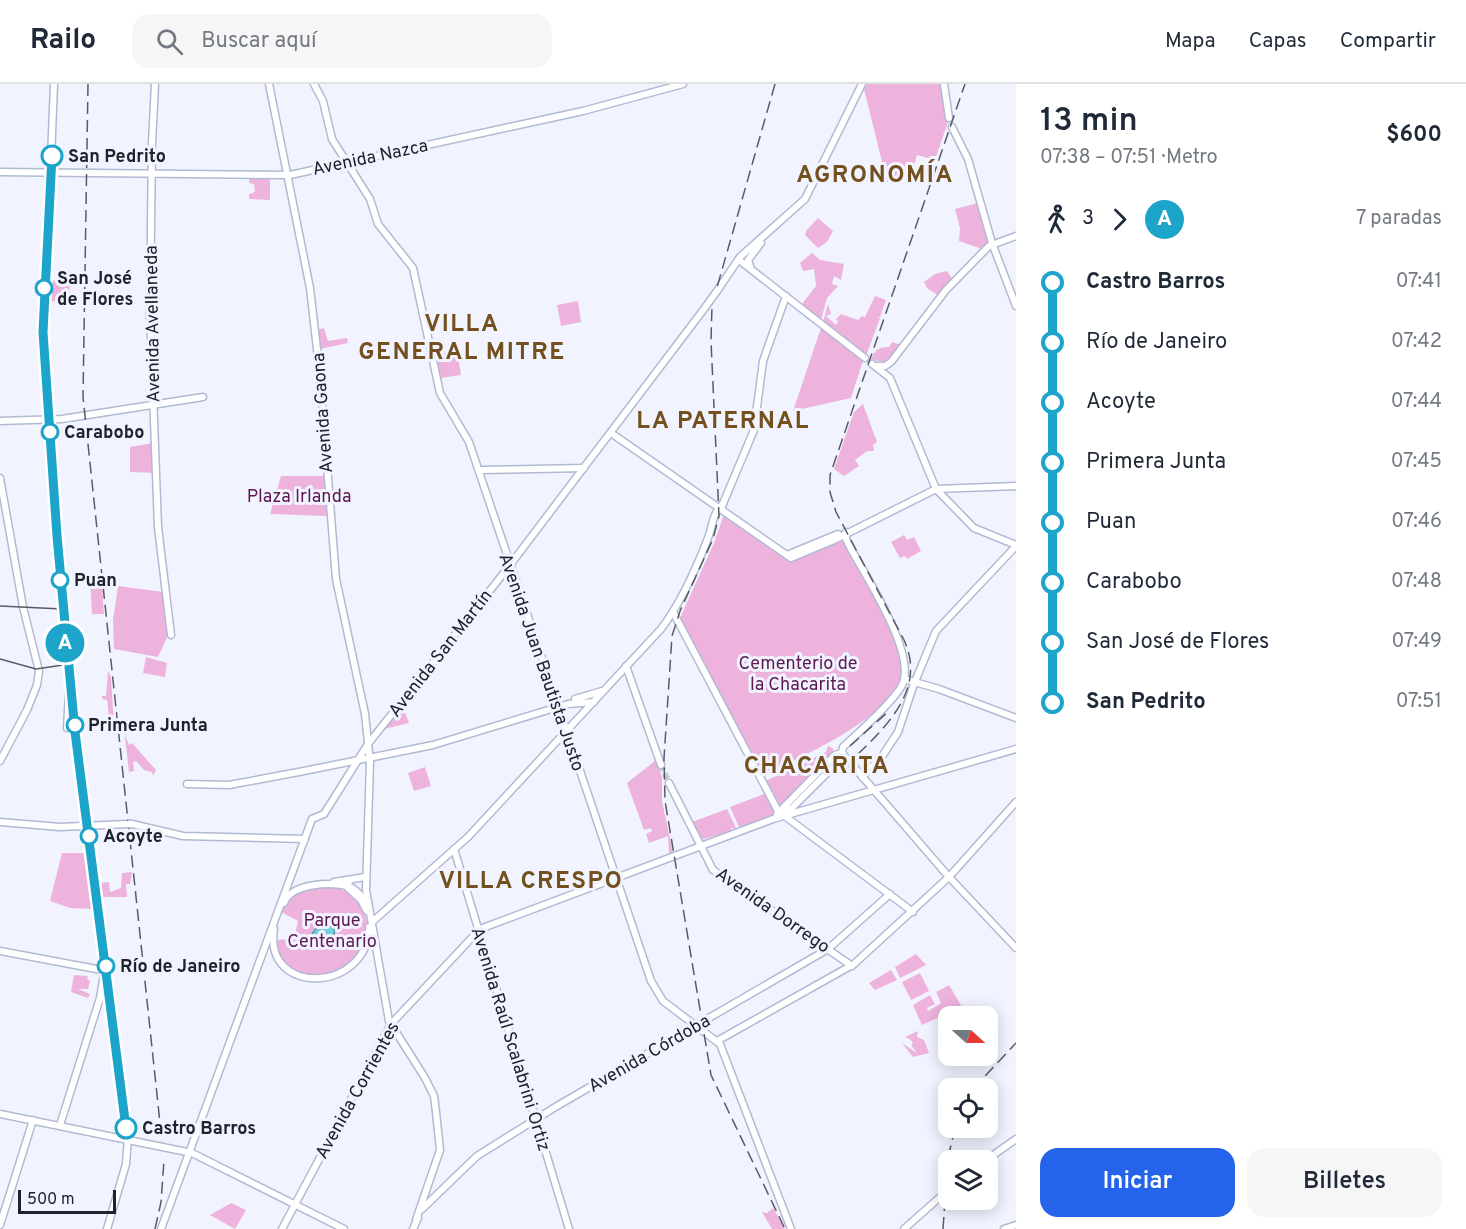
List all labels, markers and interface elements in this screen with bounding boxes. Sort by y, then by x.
search box [132,14,552,68]
text: Railo [30,23,96,59]
icon: search [153,25,186,58]
text: Buscar aquí [201,28,317,55]
text: Mapa [1165,28,1216,55]
text: Capas [1249,28,1307,55]
text: Compartir [1340,28,1436,55]
text: 13 min [1040,101,1138,143]
text: $600 [1386,122,1442,149]
street label: Avenida Nazca [310,135,430,182]
marker: San Pedrito [41,145,63,167]
text: 07:38 – 07:51 · Metro [1040,145,1218,171]
place label: San Pedrito [68,146,166,169]
district label: AGRONOMÍA [796,159,954,191]
icon: walk [1040,203,1073,236]
icon: forward [1103,203,1136,236]
text: 3 [1082,206,1094,232]
text: A [1157,206,1172,233]
text: 7 paradas [1356,206,1442,232]
street label: Avenida Avellaneda [141,245,166,403]
place label: San José de Flores [57,268,133,312]
text: Castro Barros [1086,269,1225,296]
text: 07:41 [1396,269,1442,295]
marker: San José de Flores [35,279,53,297]
district label: VILLA GENERAL MITRE [358,310,566,368]
text: Río de Janeiro [1086,329,1227,356]
text: 07:42 [1391,329,1442,355]
street label: Avenida Gaona [308,352,339,474]
text: Acoyte [1086,389,1156,416]
text: 07:44 [1391,389,1442,415]
district label: LA PATERNAL [636,407,810,437]
place label: Carabobo [64,422,144,445]
marker: Carabobo [41,423,59,441]
text: Primera Junta [1086,449,1226,476]
text: 07:45 [1391,449,1442,475]
park label: Plaza Irlanda [247,486,351,509]
text: Puan [1086,509,1136,536]
text: 07:46 [1391,509,1442,535]
street label: Avenida Juan Bautista Justo [492,550,589,775]
text: Carabobo [1086,569,1182,596]
text: 07:48 [1391,569,1442,595]
place label: Puan [74,570,117,593]
marker: Puan [51,571,69,589]
street label: Avenida San Martín [384,585,498,723]
line badge: A [46,624,84,662]
text: San José de Flores [1086,629,1269,656]
text: 07:49 [1392,629,1442,655]
text: A [57,630,73,657]
park label: Cementerio de la Chacarita [739,653,857,697]
text: San Pedrito [1086,689,1206,716]
text: 07:51 [1396,689,1442,715]
place label: Primera Junta [88,715,208,738]
marker: Primera Junta [66,716,84,734]
district label: CHACARITA [744,752,890,782]
place label: Acoyte [103,826,163,849]
marker: Acoyte [80,827,98,845]
street label: Avenida Dorrego [710,863,834,959]
district label: VILLA CRESPO [439,867,623,897]
park label: Parque Centenario [287,910,377,954]
street label: Avenida Raúl Scalabrini Ortiz [464,925,555,1154]
place label: Río de Janeiro [120,956,240,979]
marker: Río de Janeiro [97,957,115,975]
north arrow [938,1006,998,1066]
map controls [938,1006,998,1210]
street label: Avenida Córdoba [585,1010,715,1099]
street label: Avenida Corrientes [311,1018,406,1163]
button: locate [938,1078,998,1138]
marker: Castro Barros [115,1117,137,1139]
place label: Castro Barros [142,1118,256,1141]
button: Iniciar [1040,1148,1235,1217]
button: Billetes [1247,1148,1442,1217]
button: layers [938,1150,998,1210]
scale bar [18,1187,116,1214]
text: 500 m [27,1190,75,1210]

